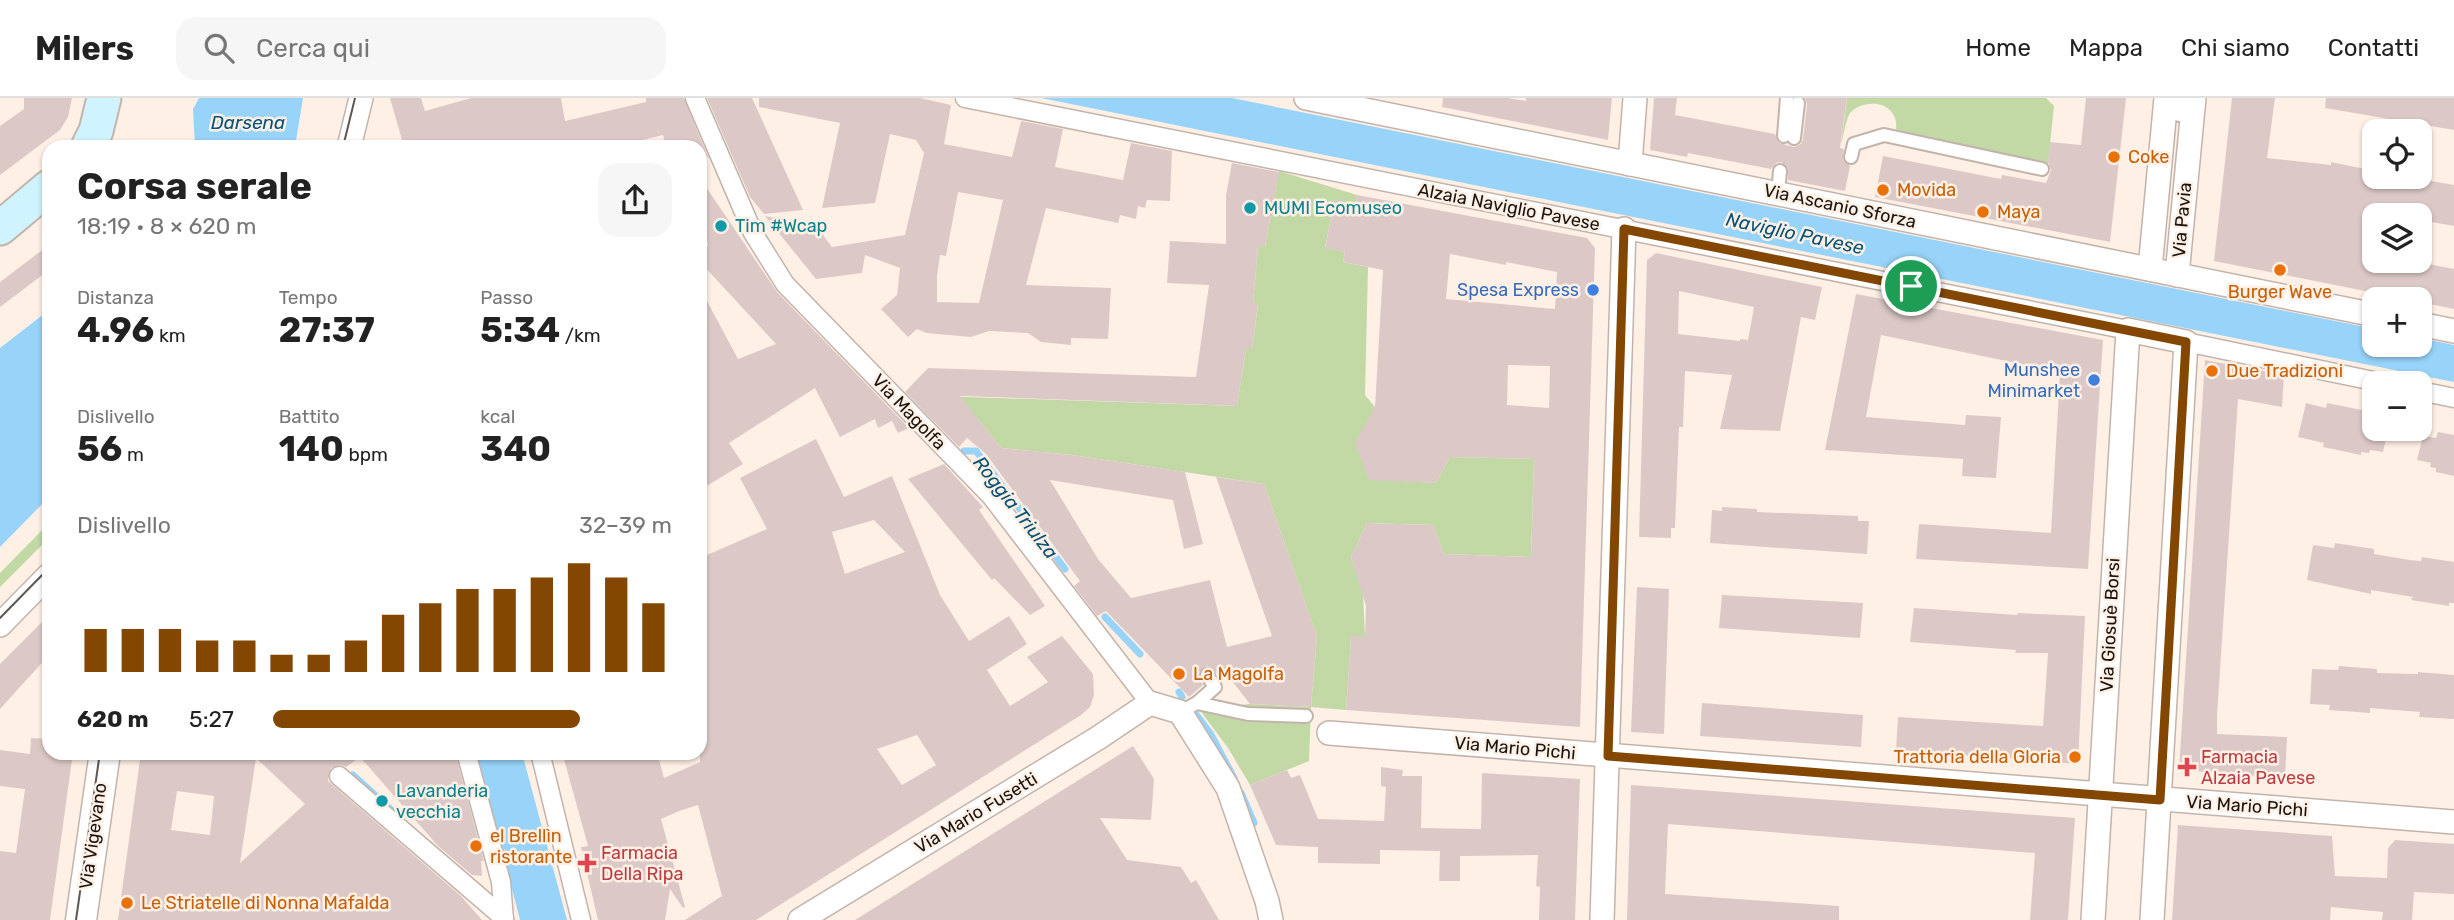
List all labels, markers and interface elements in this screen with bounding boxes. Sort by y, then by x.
search box [176,17,666,80]
text: Milers [35,29,134,68]
icon: search [200,29,238,67]
text: Cerca qui [256,33,370,64]
text: Home [1965,34,2031,62]
text: Mappa [2069,34,2143,62]
text: Chi siamo [2181,34,2290,62]
text: Contatti [2328,34,2419,62]
water label: Darsena [211,111,285,134]
map controls [2362,119,2432,441]
button: locate [2362,119,2432,189]
place label: Coke [2128,146,2169,168]
marker: Coke [2106,149,2122,165]
text: Corsa serale [77,163,312,209]
button: share [598,163,672,237]
street label: Alzaia Naviglio Pavese [1416,179,1602,235]
street label: Via Ascanio Sforza [1762,179,1918,233]
place label: Movida [1897,179,1956,201]
street label: Via Pavia [2168,181,2196,259]
marker: Movida [1875,182,1891,198]
place label: MUMI Ecomuseo [1264,197,1402,219]
marker: MUMI Ecomuseo [1242,200,1258,216]
place label: Maya [1997,201,2041,223]
button: layers [2362,203,2432,273]
marker: Maya [1975,204,1991,220]
water label: Naviglio Pavese [1724,208,1866,259]
text: 18:19 · 8 × 620 m [77,212,257,240]
place label: Tim #Wcap [735,215,827,237]
marker: Tim #Wcap [713,218,729,234]
pin [1881,256,1941,316]
marker: Burger Wave [2272,262,2288,278]
icon: arrive [1892,267,1930,305]
place label: Spesa Express [1457,279,1579,301]
place label: Burger Wave [2228,281,2332,303]
marker: Spesa Express [1585,282,1601,298]
text: Distanza [77,286,154,309]
text: Tempo [279,286,338,309]
text: Passo [480,286,533,309]
button: + [2362,287,2432,357]
text: 4.96 [77,309,154,351]
text: 27:37 [279,309,375,351]
text: 5:34 [480,309,560,351]
text: km [154,324,186,347]
text: /km [560,324,601,347]
place label: Munshee Minimarket [1987,359,2080,402]
place label: Due Tradizioni [2226,360,2343,382]
marker: Due Tradizioni [2204,363,2220,379]
street label: Via Magolfa [867,370,951,454]
button: − [2362,371,2432,441]
marker: Munshee Minimarket [2086,372,2102,388]
text: Dislivello [77,405,155,428]
text: Battito [279,405,340,428]
text: kcal [480,405,515,428]
text: 56 [77,428,122,470]
text: 140 [279,428,344,470]
text: 340 [480,428,551,470]
text: m [122,443,144,466]
text: bpm [344,443,388,466]
water label: Roggia Triulza [968,451,1063,563]
text: Dislivello [77,511,171,539]
text: 32–39 m [579,511,672,539]
street label: Via Giosuè Borsi [2095,557,2125,693]
place label: La Magolfa [1193,663,1284,685]
marker: La Magolfa [1171,666,1187,682]
text: 620 m [77,705,149,733]
text: 5:27 [189,705,234,733]
street label: Via Mario Pichi [1453,732,1577,764]
place label: Trattoria della Gloria [1894,746,2061,768]
place label: Farmacia Alzaia Pavese [2201,746,2315,789]
marker: Trattoria della Gloria [2067,749,2083,765]
marker: Farmacia Alzaia Pavese [2179,759,2195,775]
street label: Via Mario Fusetti [911,768,1041,858]
place label: Lavanderia vecchia [396,780,488,823]
street label: Via Vigevano [75,781,111,891]
street label: Via Mario Pichi [2185,791,2309,821]
marker: Lavanderia vecchia [374,793,390,809]
place label: el Brellìn ristorante [490,825,572,868]
marker: el Brellìn ristorante [468,838,484,854]
place label: Farmacia Della Ripa [601,842,683,885]
marker: Farmacia Della Ripa [579,855,595,871]
place label: Le Striatelle di Nonna Mafalda [141,892,389,914]
marker: Le Striatelle di Nonna Mafalda [119,895,135,911]

